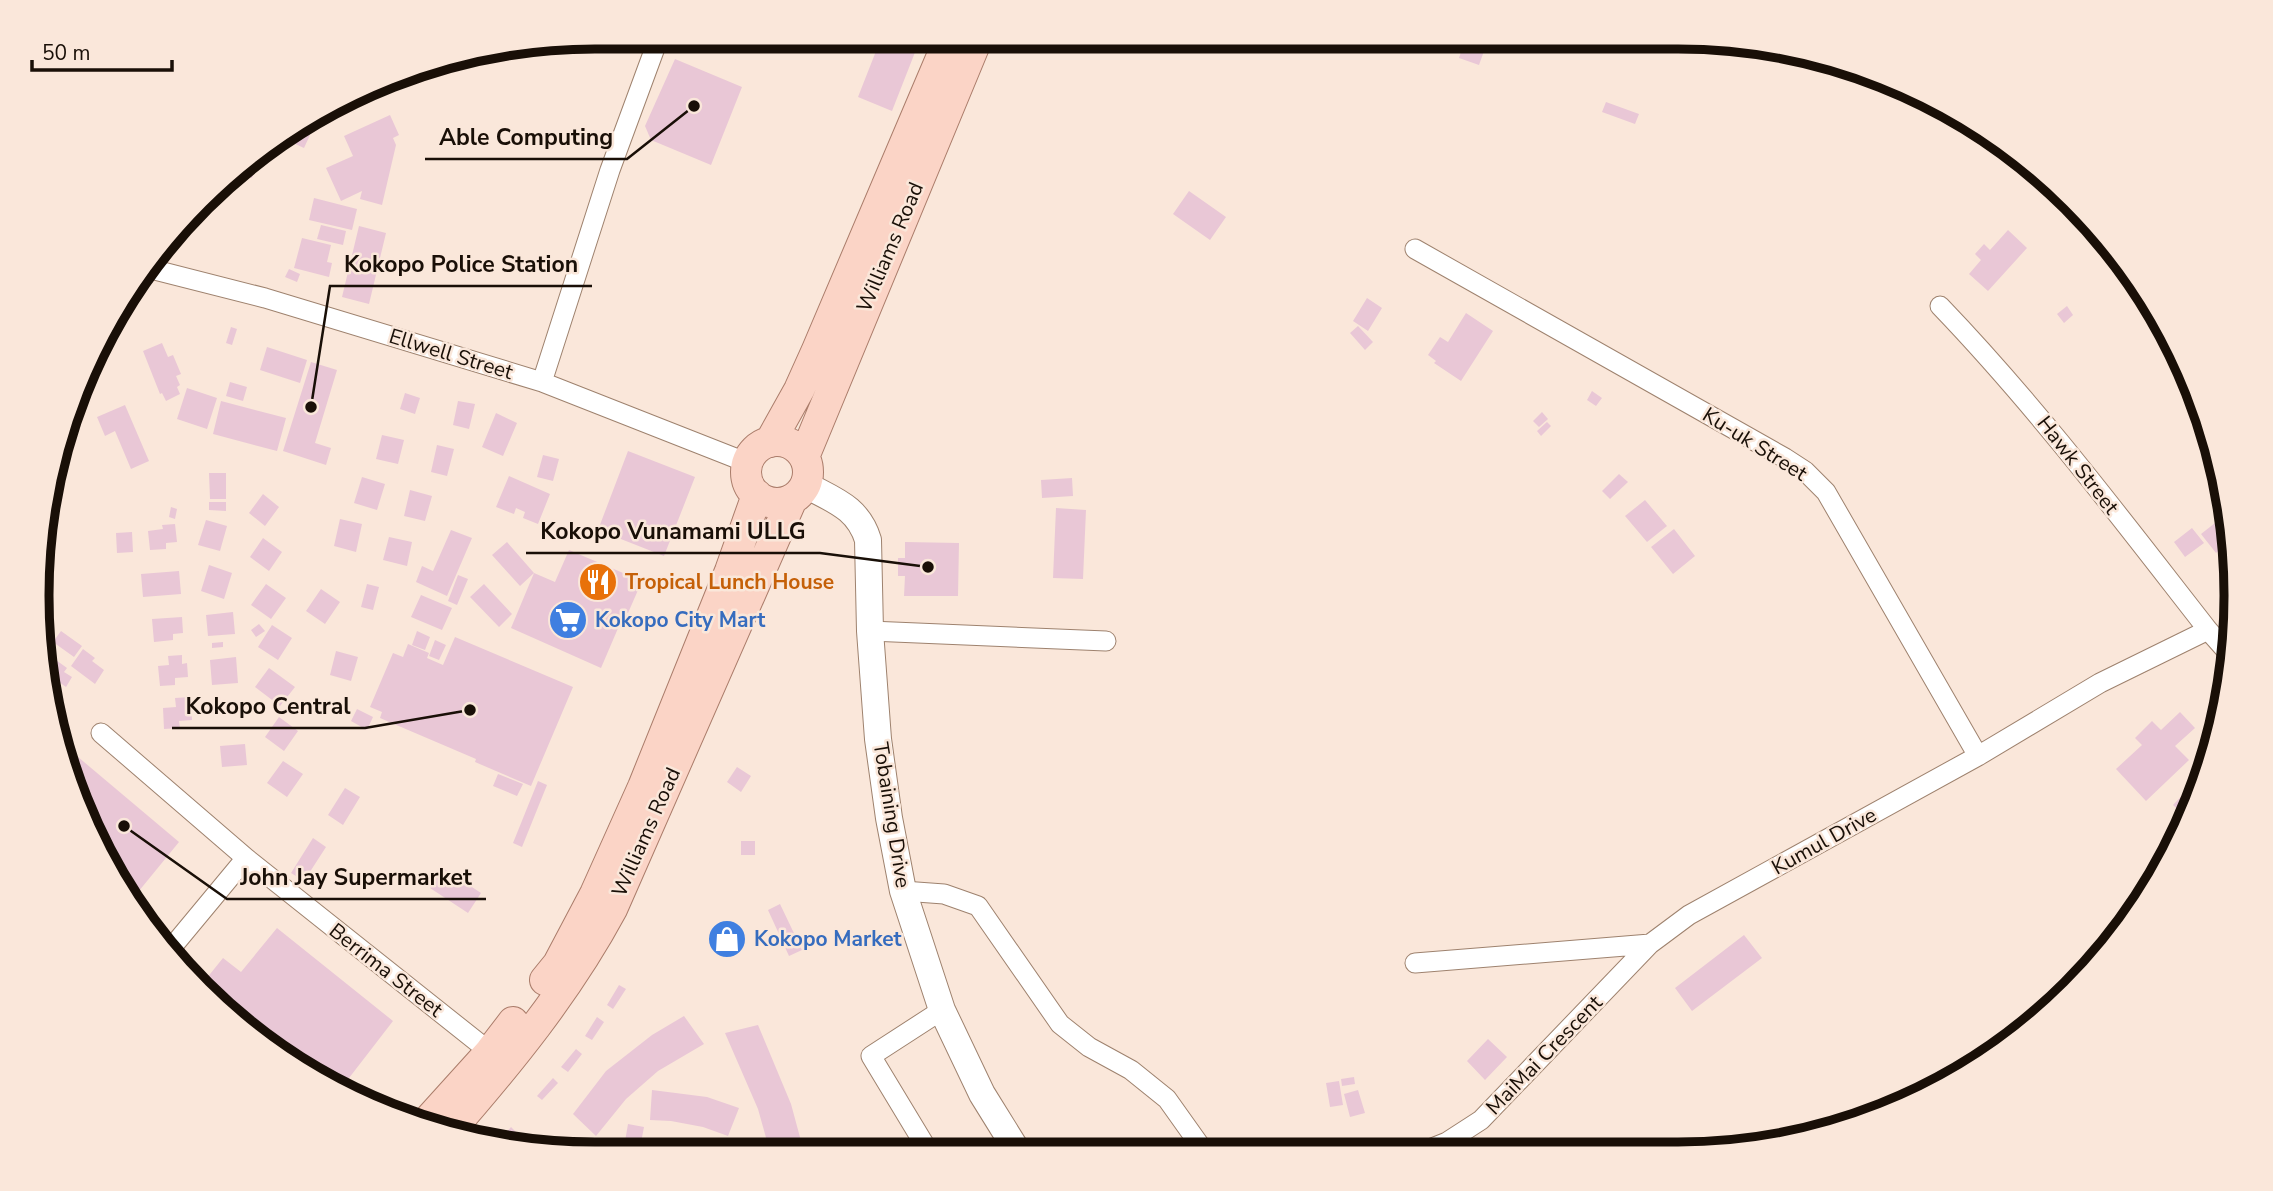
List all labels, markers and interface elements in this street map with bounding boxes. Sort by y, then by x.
scale bar [32,28,172,72]
text: 50 m [42,39,91,67]
callout: Able Computing [425,115,627,159]
text: Able Computing [439,122,613,153]
street label: Williams Road [850,178,930,316]
callout: Kokopo Police Station [330,242,592,286]
text: Kokopo Police Station [344,249,578,280]
street label: Ellwell Street [386,322,517,386]
street label: Ku-uk Street [1697,401,1813,488]
street label: Hawk Street [2031,410,2126,521]
callout: Kokopo Vunamami ULLG [526,509,820,553]
text: Kokopo Vunamami ULLG [540,516,806,547]
restaurant icon: Tropical Lunch House [577,561,619,603]
place label: Tropical Lunch House [625,568,834,596]
supermarket icon: Kokopo City Mart [547,599,589,641]
place label: Kokopo City Mart [595,606,766,634]
callout: Kokopo Central [172,684,365,728]
text: Kokopo Central [185,691,351,722]
street label: Tobaining Drive [867,740,917,890]
street label: Williams Road [605,763,687,901]
street label: Kumul Drive [1767,801,1881,881]
callout: John Jay Supermarket [227,855,486,899]
text: John Jay Supermarket [239,862,472,893]
street label: Berrima Street [323,917,449,1024]
shop icon: Kokopo Market [706,918,748,960]
place label: Kokopo Market [754,925,903,953]
street label: MaiMai Crescent [1480,989,1609,1121]

